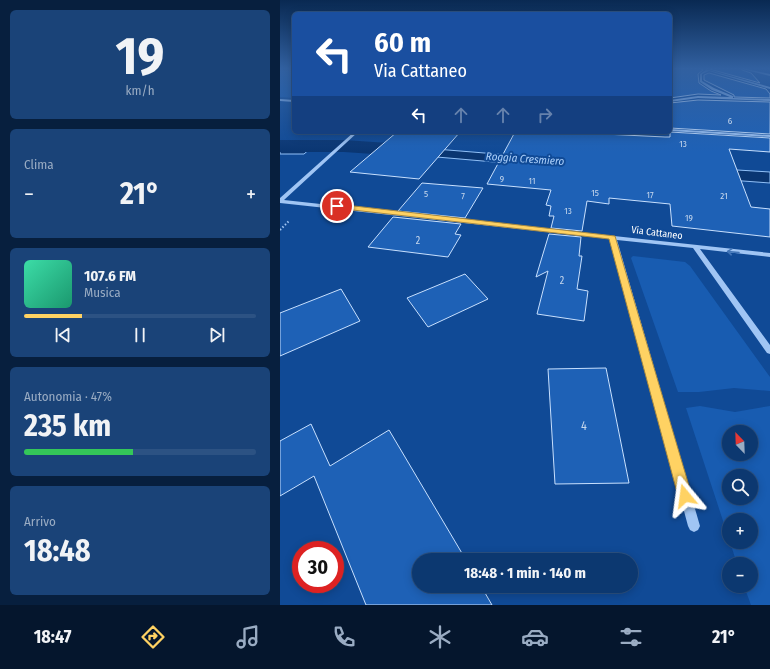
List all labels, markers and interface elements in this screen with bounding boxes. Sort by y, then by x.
text: 19 [116,25,164,88]
text: 60 m [374,26,431,59]
icon: left [308,28,360,80]
text: Via Cattaneo [374,60,467,82]
text: km/h [126,83,155,98]
icon: left [408,104,430,126]
icon: ahead [450,104,472,126]
icon: ahead [492,104,514,126]
icon: right [534,104,556,126]
house number: 6 [728,116,733,126]
house number: 13 [679,139,687,149]
water label: Roggia Cresmiero [485,150,565,168]
text: Clima [24,157,54,172]
house number: 9 [500,174,504,184]
text: 21° [120,176,160,212]
house number: 11 [529,176,535,186]
text: − [24,181,34,208]
text: + [246,181,256,208]
house number: 15 [591,188,599,198]
pin [320,189,354,223]
house number: 5 [424,189,428,199]
house number: 17 [646,190,654,200]
house number: 7 [461,191,465,201]
house number: 21 [720,191,728,201]
icon: arrive [326,195,348,217]
house number: 13 [564,206,572,216]
house number: 19 [685,213,693,223]
street label: Via Cattaneo [631,224,683,242]
house number: 2 [416,235,421,247]
one-way arrow [727,248,740,255]
text: 107.6 FM [84,267,136,285]
house number: 2 [560,275,565,287]
text: Musica [84,285,121,300]
icon: previous [52,324,74,346]
icon: pause [129,324,151,346]
icon: next [206,324,228,346]
text: Autonomia · 47% [24,389,112,404]
text: 235 km [24,408,111,444]
house number: 4 [581,419,587,433]
north arrow [722,425,758,461]
map controls [722,425,758,593]
button: search [722,469,758,505]
position arrow [664,475,706,517]
button: + [722,513,758,549]
text: Arrivo [24,514,56,529]
text: 18:48 [24,533,91,569]
speed limit sign: 30 [292,541,344,593]
button: − [722,557,758,593]
text: 18:48 · 1 min · 140 m [464,564,586,582]
icon: directions [139,623,167,651]
icon: music [234,623,262,651]
icon: phone [330,623,358,651]
icon: climate [426,623,454,651]
icon: car [521,623,549,651]
icon: filters [617,623,645,651]
text: 18:47 [34,626,71,648]
text: 21° [712,626,736,648]

